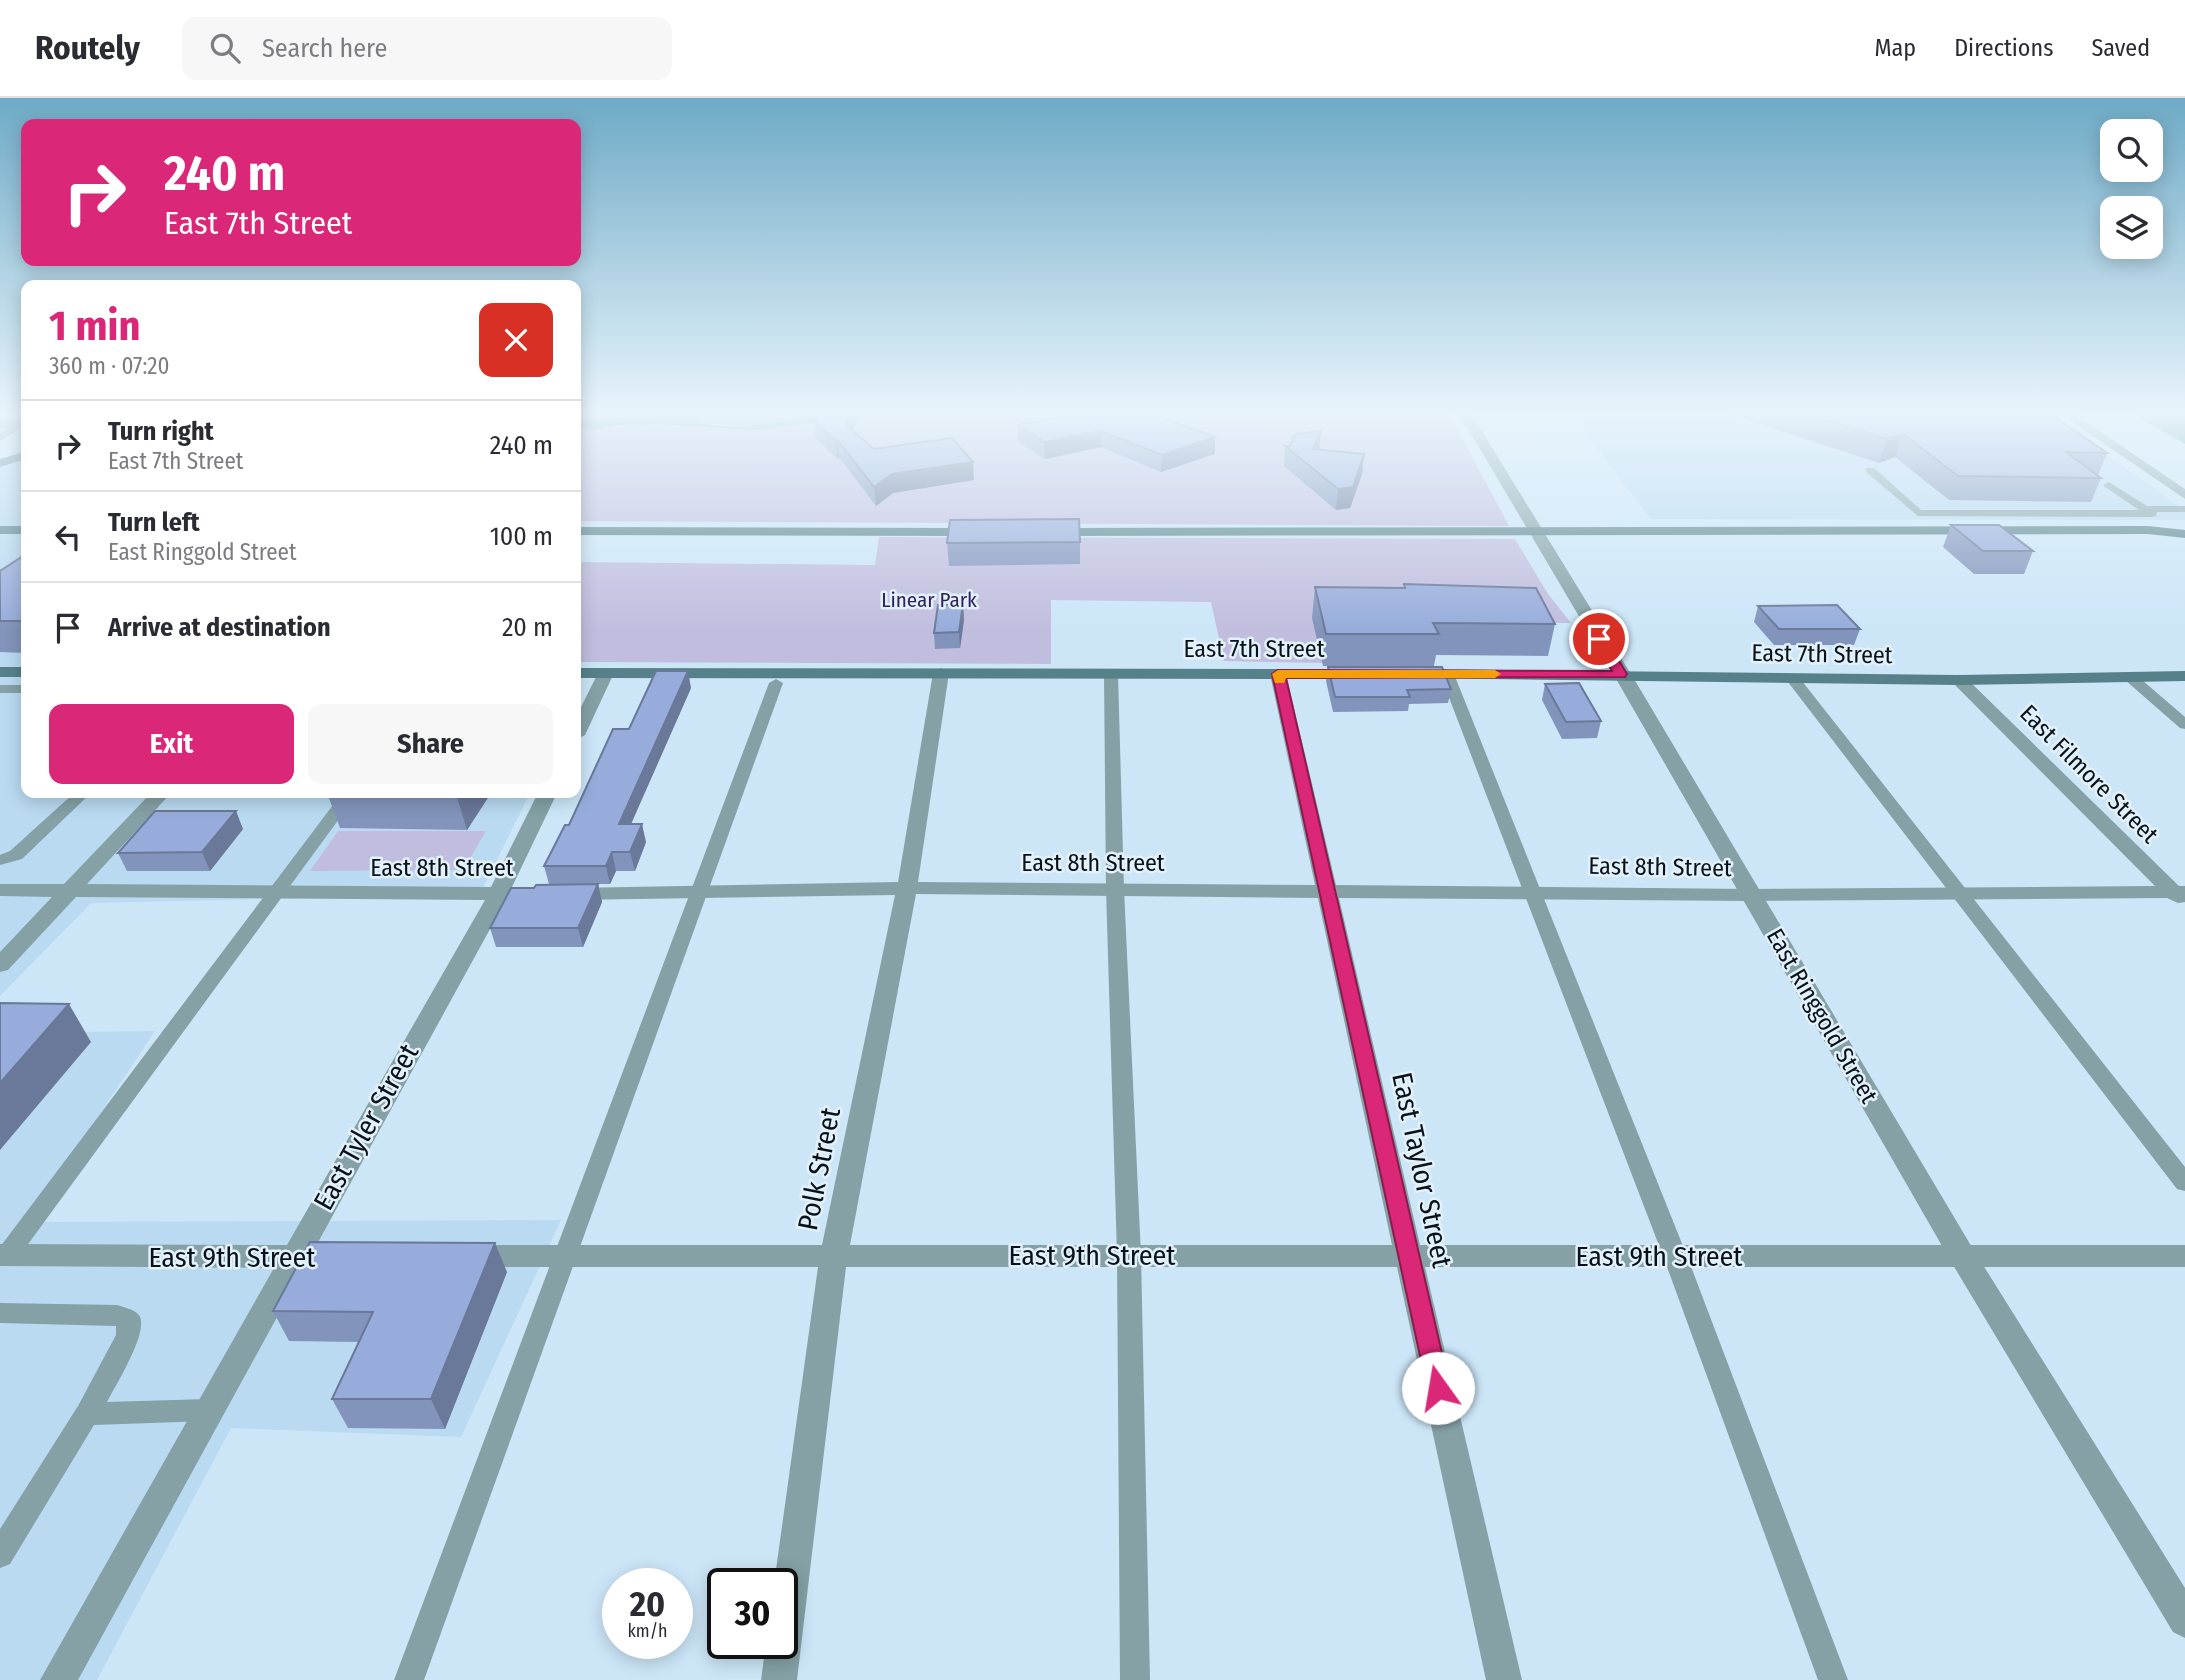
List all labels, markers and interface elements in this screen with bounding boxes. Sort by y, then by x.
search box [182,17,672,80]
text: Routely [35,28,140,68]
icon: search [206,29,244,67]
text: Search here [262,33,387,64]
text: Map [1875,34,1916,62]
text: Directions [1954,34,2053,62]
text: Saved [2091,34,2150,62]
map controls [2100,119,2163,259]
button: search [2100,119,2163,182]
text: 240 m [164,144,285,203]
icon: right [49,147,140,238]
button: layers [2100,196,2163,259]
text: East 7th Street [164,204,352,242]
text: 1 min [49,301,140,351]
button: close [479,303,553,377]
text: 360 m · 07:20 [49,352,169,380]
text: Turn right [108,416,214,447]
icon: right [49,427,87,465]
text: 240 m [490,430,553,461]
text: East 7th Street [108,447,243,475]
text: Turn left [108,507,200,538]
icon: left [49,518,87,556]
text: 100 m [490,521,553,552]
text: East Ringgold Street [108,538,296,566]
park label: Linear Park [881,587,977,613]
icon: arrive [49,609,87,647]
pin [1569,609,1629,669]
text: Arrive at destination [108,612,331,643]
text: 20 m [502,612,553,643]
icon: arrive [1580,620,1618,658]
street label: East 7th Street [1183,635,1325,663]
street label: East 7th Street [1751,639,1893,669]
street label: East Filmore Street [2014,699,2164,849]
button: Exit [49,704,294,784]
button: Share [308,704,553,784]
street label: East 8th Street [1021,849,1165,877]
street label: East 8th Street [1588,852,1732,882]
street label: East 8th Street [370,854,514,882]
street label: East Ringgold Street [1761,924,1883,1108]
street label: East Tyler Street [307,1038,426,1216]
street label: East Taylor Street [1385,1069,1459,1271]
street label: Polk Street [791,1104,847,1233]
street label: East 9th Street [1009,1239,1176,1272]
street label: East 9th Street [1576,1240,1743,1273]
street label: East 9th Street [149,1241,316,1274]
position arrow [1401,1351,1475,1425]
speed limit sign: 30 [707,1568,798,1659]
text: 20 [630,1583,665,1625]
text: km/h [627,1620,668,1642]

